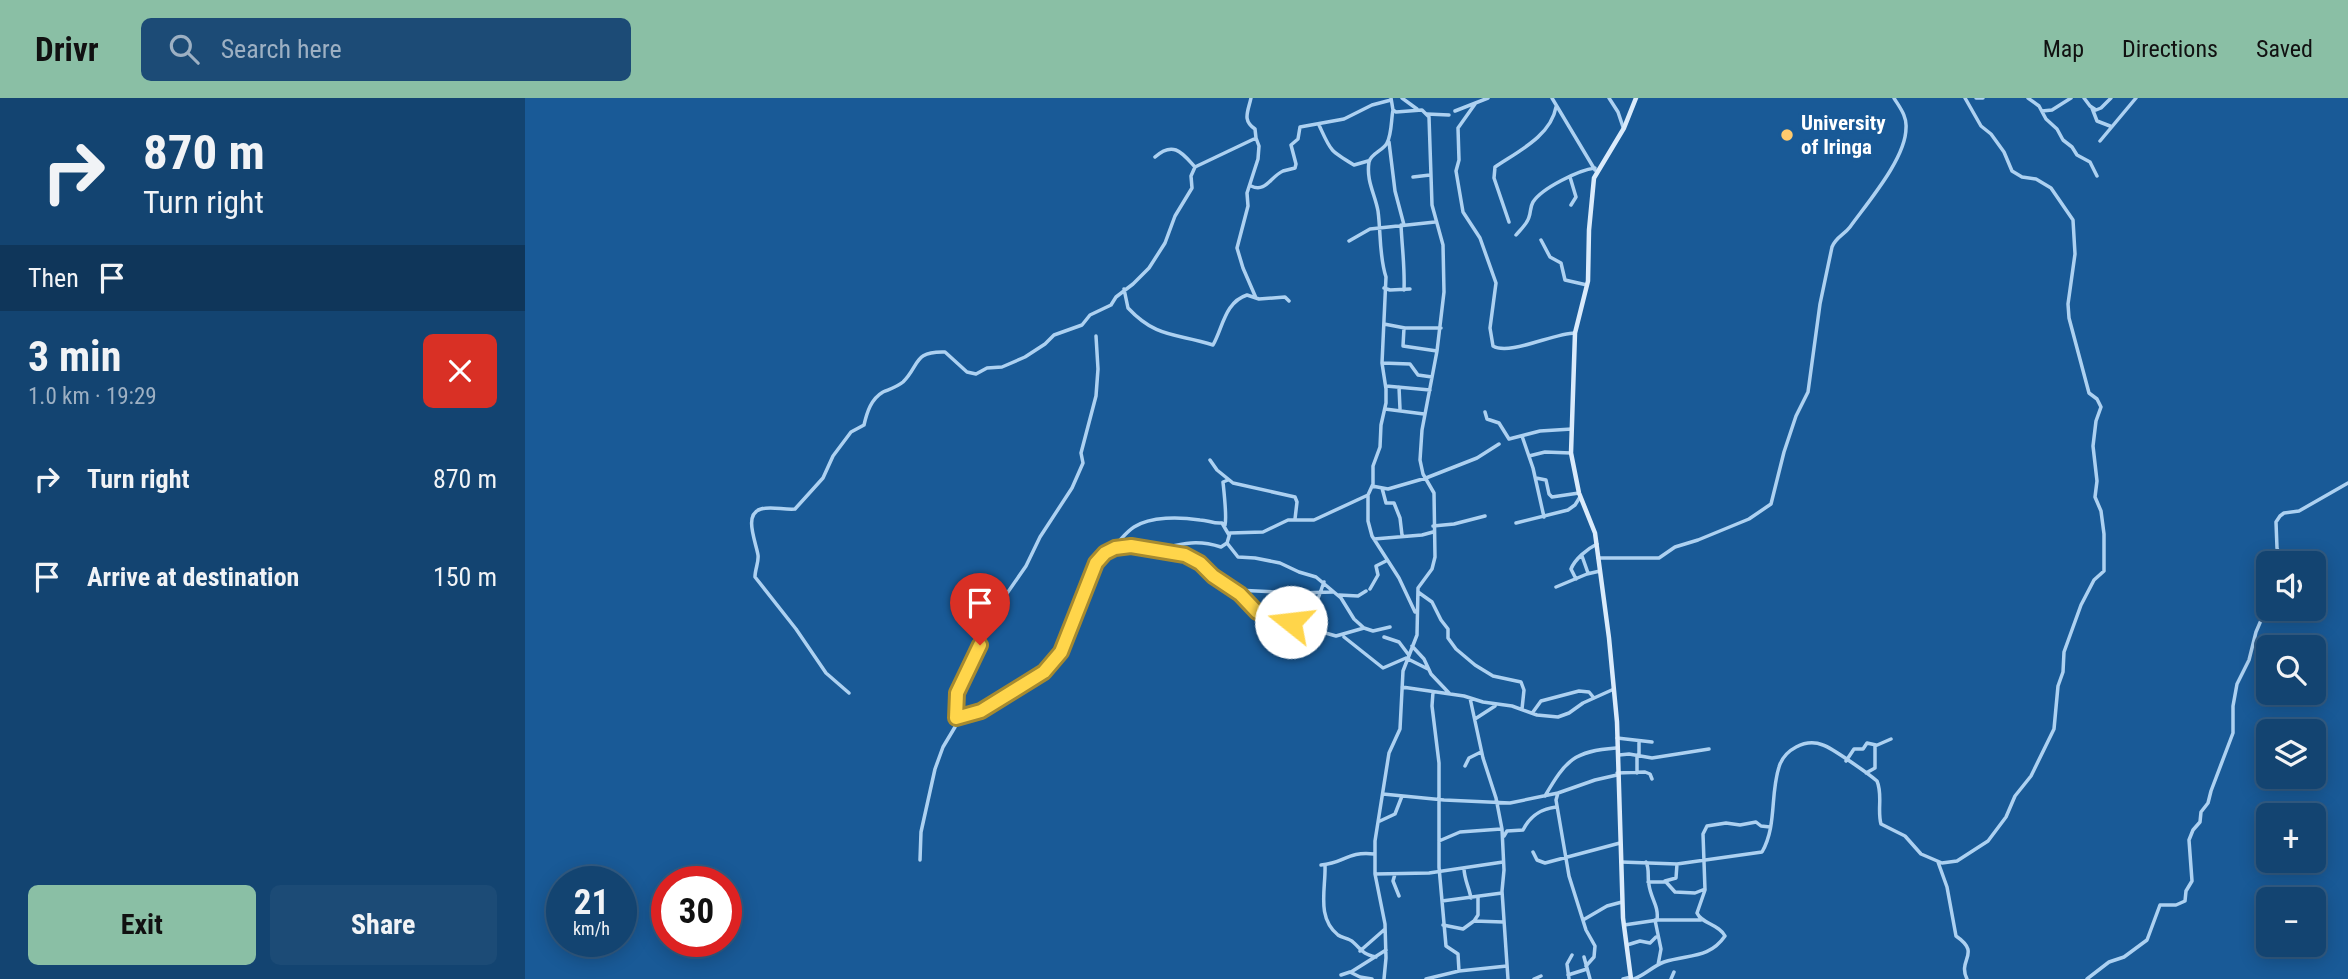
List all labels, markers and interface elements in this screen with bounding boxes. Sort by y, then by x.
search box [141,18,631,81]
text: Drivr [35,30,99,69]
icon: search [165,30,203,68]
text: Search here [221,34,342,64]
text: Map [2043,35,2084,63]
text: Directions [2122,35,2218,63]
text: Saved [2256,35,2313,63]
place label: University of Iringa [1801,111,1886,159]
text: 870 m [143,124,265,181]
icon: right [28,126,119,217]
marker: University of Iringa [1779,127,1795,143]
text: Turn right [143,183,264,221]
icon: arrive [93,259,131,297]
text: Then [28,263,79,293]
text: 3 min [28,332,121,381]
button: close [423,334,497,408]
text: 1.0 km · 19:29 [28,383,157,410]
icon: right [28,460,66,498]
text: Turn right [87,464,189,494]
text: 870 m [433,464,497,494]
map controls [2256,551,2326,957]
button: sound [2256,551,2326,621]
icon: arrive [28,558,66,596]
text: Arrive at destination [87,562,299,592]
text: 150 m [433,562,497,592]
pin [950,573,1010,645]
icon: arrive [961,584,999,622]
position arrow [1254,585,1328,659]
button: search [2256,635,2326,705]
button: layers [2256,719,2326,789]
button: + [2256,803,2326,873]
speed limit sign: 30 [651,866,742,957]
text: 21 [574,882,609,923]
button: Exit [28,885,256,965]
button: Share [270,885,497,965]
button: − [2256,887,2326,957]
text: km/h [573,918,610,939]

